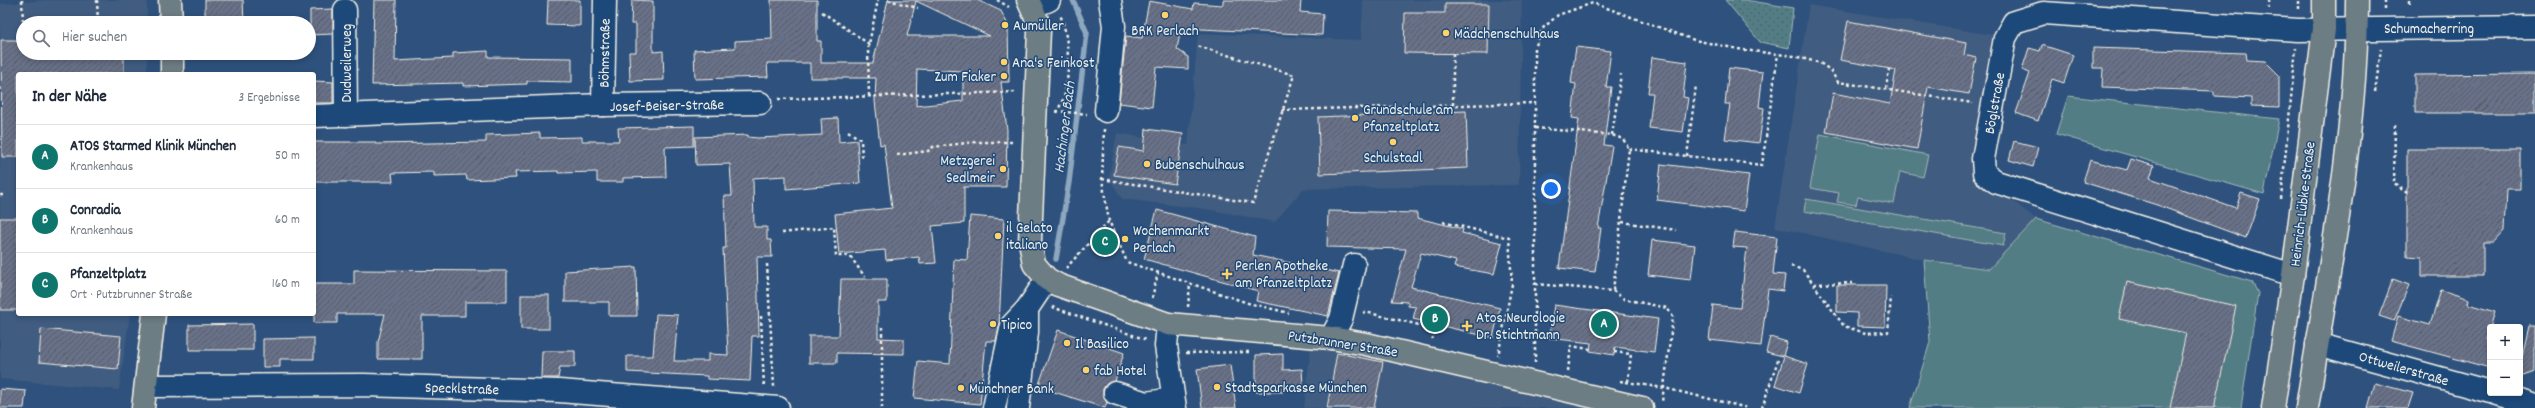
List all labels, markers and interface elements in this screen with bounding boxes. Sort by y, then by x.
marker: BRK Perlach [1160,10,1170,20]
search box [16,16,316,60]
place label: Aumüller [1013,16,1064,38]
street label: Böhmstraße [594,18,618,88]
street label: Schumacherring [2384,19,2474,41]
marker: Aumüller [1000,20,1010,30]
place label: BRK Perlach [1131,21,1199,43]
street label: Dudweilerweg [337,24,359,102]
place label: Mädchenschulhaus [1454,24,1560,46]
icon: search [30,27,52,49]
text: Hier suchen [62,27,127,49]
marker: Mädchenschulhaus [1441,28,1451,38]
place label: Ana's Feinkost [1012,53,1095,75]
marker: Ana's Feinkost [999,57,1009,67]
place label: Zum Fiaker [934,67,996,89]
street label: Böglstraße [1980,70,2012,136]
marker: Zum Fiaker [999,71,1009,81]
water label: Hachinger Bach [1048,79,1083,175]
text: In der Nähe [32,86,107,110]
text: 3 Ergebnisse [238,89,300,108]
street label: Josef-Beiser-Straße [610,95,725,119]
place label: Grundschule am Pfanzeltplatz [1363,100,1453,139]
marker: Grundschule am Pfanzeltplatz [1350,113,1360,123]
text: ATOS Starmed Klinik München [70,136,236,158]
marker: Schulstadl [1388,137,1398,147]
street label: Heinrich-Lübke-Straße [2285,140,2323,268]
text: A [41,147,49,166]
text: 50 m [275,147,300,166]
place label: Schulstadl [1363,148,1423,170]
place label: Metzgerei Sedlmeir [940,151,995,190]
place label: Bubenschulhaus [1155,155,1245,177]
text: Krankenhaus [70,158,133,177]
marker: Bubenschulhaus [1142,159,1152,169]
marker: Metzgerei Sedlmeir [998,164,1008,174]
your location [1541,179,1561,199]
text: Conradia [70,200,120,222]
text: B [42,211,48,230]
text: 60 m [275,211,300,230]
place label: il Gelato italiano [1006,218,1053,257]
place label: Wochenmarkt Perlach [1133,221,1210,260]
text: Krankenhaus [70,222,133,241]
pin: C [1092,227,1118,257]
marker: il Gelato italiano [993,231,1003,241]
marker: Wochenmarkt Perlach [1120,234,1130,244]
place label: Perlen Apotheke am Pfanzeltplatz [1235,256,1332,295]
text: Pfanzeltplatz [70,264,146,286]
marker: Perlen Apotheke am Pfanzeltplatz [1222,269,1232,279]
text: C [42,275,48,294]
text: 160 m [272,275,300,294]
text: Ort · Putzbrunner Straße [70,286,192,305]
pin: B [1422,304,1448,334]
place label: Atos Neurologie Dr. Stichtmann [1476,308,1565,347]
pin: A [1591,309,1617,339]
place label: Tipico [1001,315,1032,337]
marker: Tipico [988,319,998,329]
marker: Atos Neurologie Dr. Stichtmann [1461,320,1473,332]
map controls [2487,324,2523,396]
button: + [2487,324,2523,360]
street label: Putzbrunner Straße [1286,325,1400,365]
place label: Il Basilico [1075,334,1129,356]
marker: Il Basilico [1062,338,1072,348]
street label: Ottweilerstraße [2356,347,2451,393]
button: − [2487,360,2523,396]
place label: fab Hotel [1094,361,1147,383]
marker: fab Hotel [1081,365,1091,375]
street label: Specklstraße [425,378,500,402]
place label: Stadtsparkasse München [1225,378,1367,400]
place label: Münchner Bank [969,379,1054,401]
marker: Stadtsparkasse München [1212,382,1222,392]
marker: Münchner Bank [956,383,966,393]

